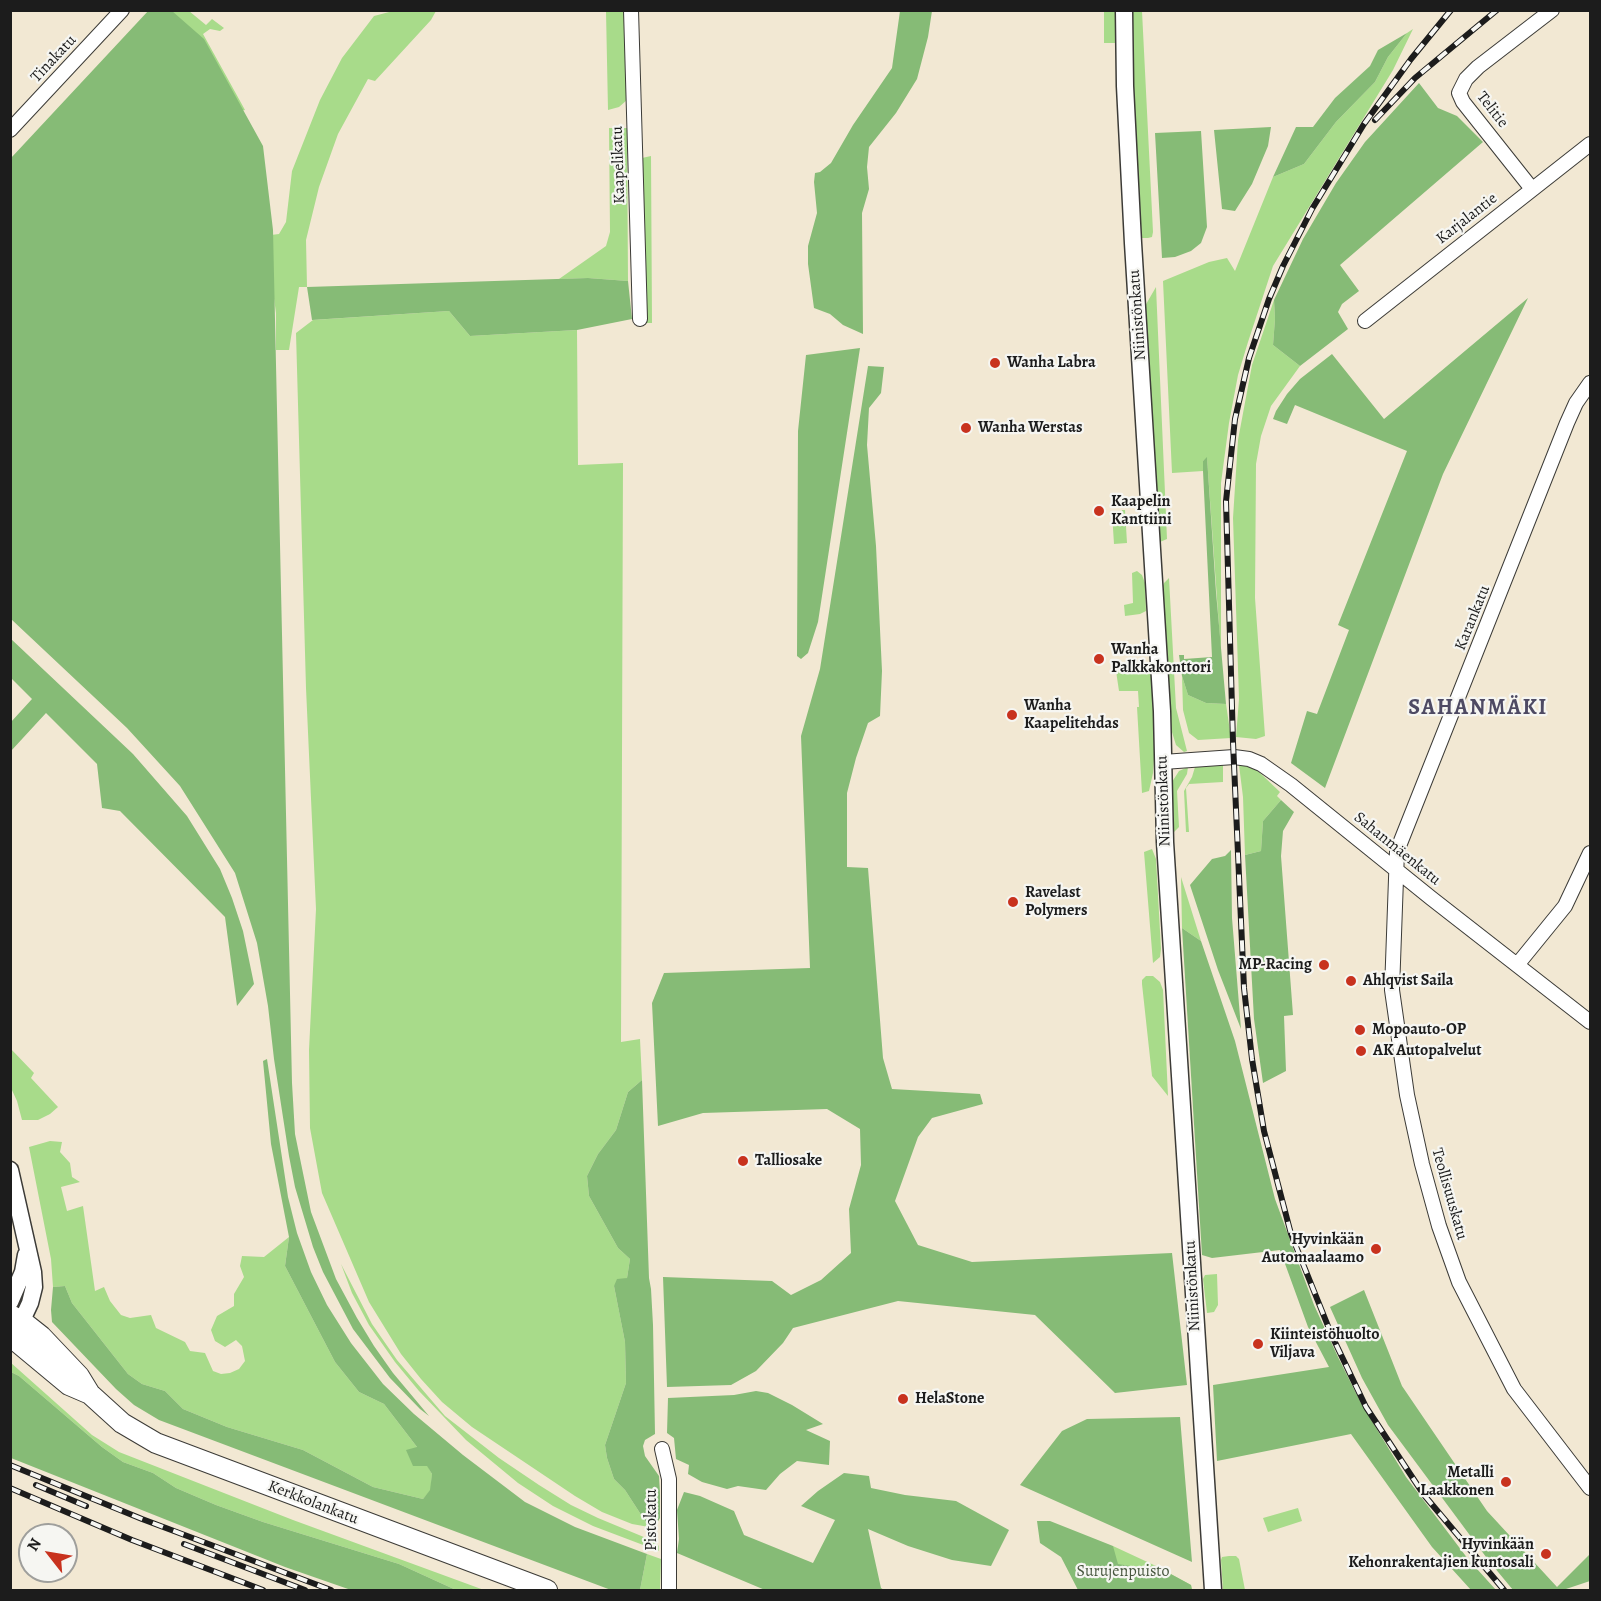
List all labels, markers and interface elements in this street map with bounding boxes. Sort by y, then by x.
street label: Tinakatu [27,31,81,87]
street label: Telitie [1472,88,1512,132]
street label: Kaapelikatu [608,126,630,204]
street label: Karjalantie [1433,189,1501,249]
street label: Niinistönkatu [1125,269,1151,361]
place label: Wanha Labra [1007,353,1096,373]
marker: Wanha Labra [988,356,1002,370]
place label: Wanha Werstas [978,418,1083,438]
marker: Wanha Werstas [959,421,973,435]
place label: Kaapelin Kanttiini [1111,492,1172,530]
marker: Kaapelin Kanttiini [1092,504,1106,518]
street label: Karankatu [1451,583,1495,653]
place label: Wanha Palkkakonttori [1111,640,1211,678]
marker: Wanha Palkkakonttori [1092,652,1106,666]
place label: Wanha Kaapelitehdas [1024,696,1119,734]
district label: SAHANMÄKI [1408,696,1548,722]
marker: Wanha Kaapelitehdas [1005,708,1019,722]
street label: Niinistönkatu [1153,755,1175,847]
street label: Sahanmäenkatu [1350,808,1444,890]
place label: Ravelast Polymers [1025,883,1087,921]
marker: Ravelast Polymers [1006,895,1020,909]
place label: MP-Racing [1239,955,1312,975]
marker: MP-Racing [1317,958,1331,972]
place label: Ahlqvist Saila [1363,971,1454,991]
marker: Ahlqvist Saila [1344,974,1358,988]
place label: Mopoauto-OP [1372,1020,1466,1040]
marker: Mopoauto-OP [1353,1023,1367,1037]
place label: AK Autopalvelut [1373,1041,1482,1061]
marker: AK Autopalvelut [1354,1044,1368,1058]
street label: Teollisuuskatu [1427,1146,1471,1242]
place label: Talliosake [755,1151,822,1171]
marker: Talliosake [736,1154,750,1168]
place label: Hyvinkään Automaalaamo [1262,1230,1364,1268]
street label: Niinistönkatu [1181,1240,1205,1332]
marker: Hyvinkään Automaalaamo [1369,1242,1383,1256]
place label: Kiinteistöhuolto Viljava [1270,1325,1379,1363]
marker: Kiinteistöhuolto Viljava [1251,1337,1265,1351]
place label: HelaStone [915,1389,984,1409]
marker: HelaStone [896,1392,910,1406]
place label: Metalli Laakkonen [1420,1463,1494,1501]
marker: Metalli Laakkonen [1499,1475,1513,1489]
street label: Kerkkolankatu [265,1477,361,1529]
street label: Pistokatu [642,1489,662,1551]
north arrow [18,1523,78,1583]
text: N [22,1534,47,1555]
place label: Hyvinkään Kehonrakentajien kuntosali [1348,1535,1534,1573]
marker: Hyvinkään Kehonrakentajien kuntosali [1539,1547,1553,1561]
park label: Surujenpuisto [1076,1562,1170,1582]

